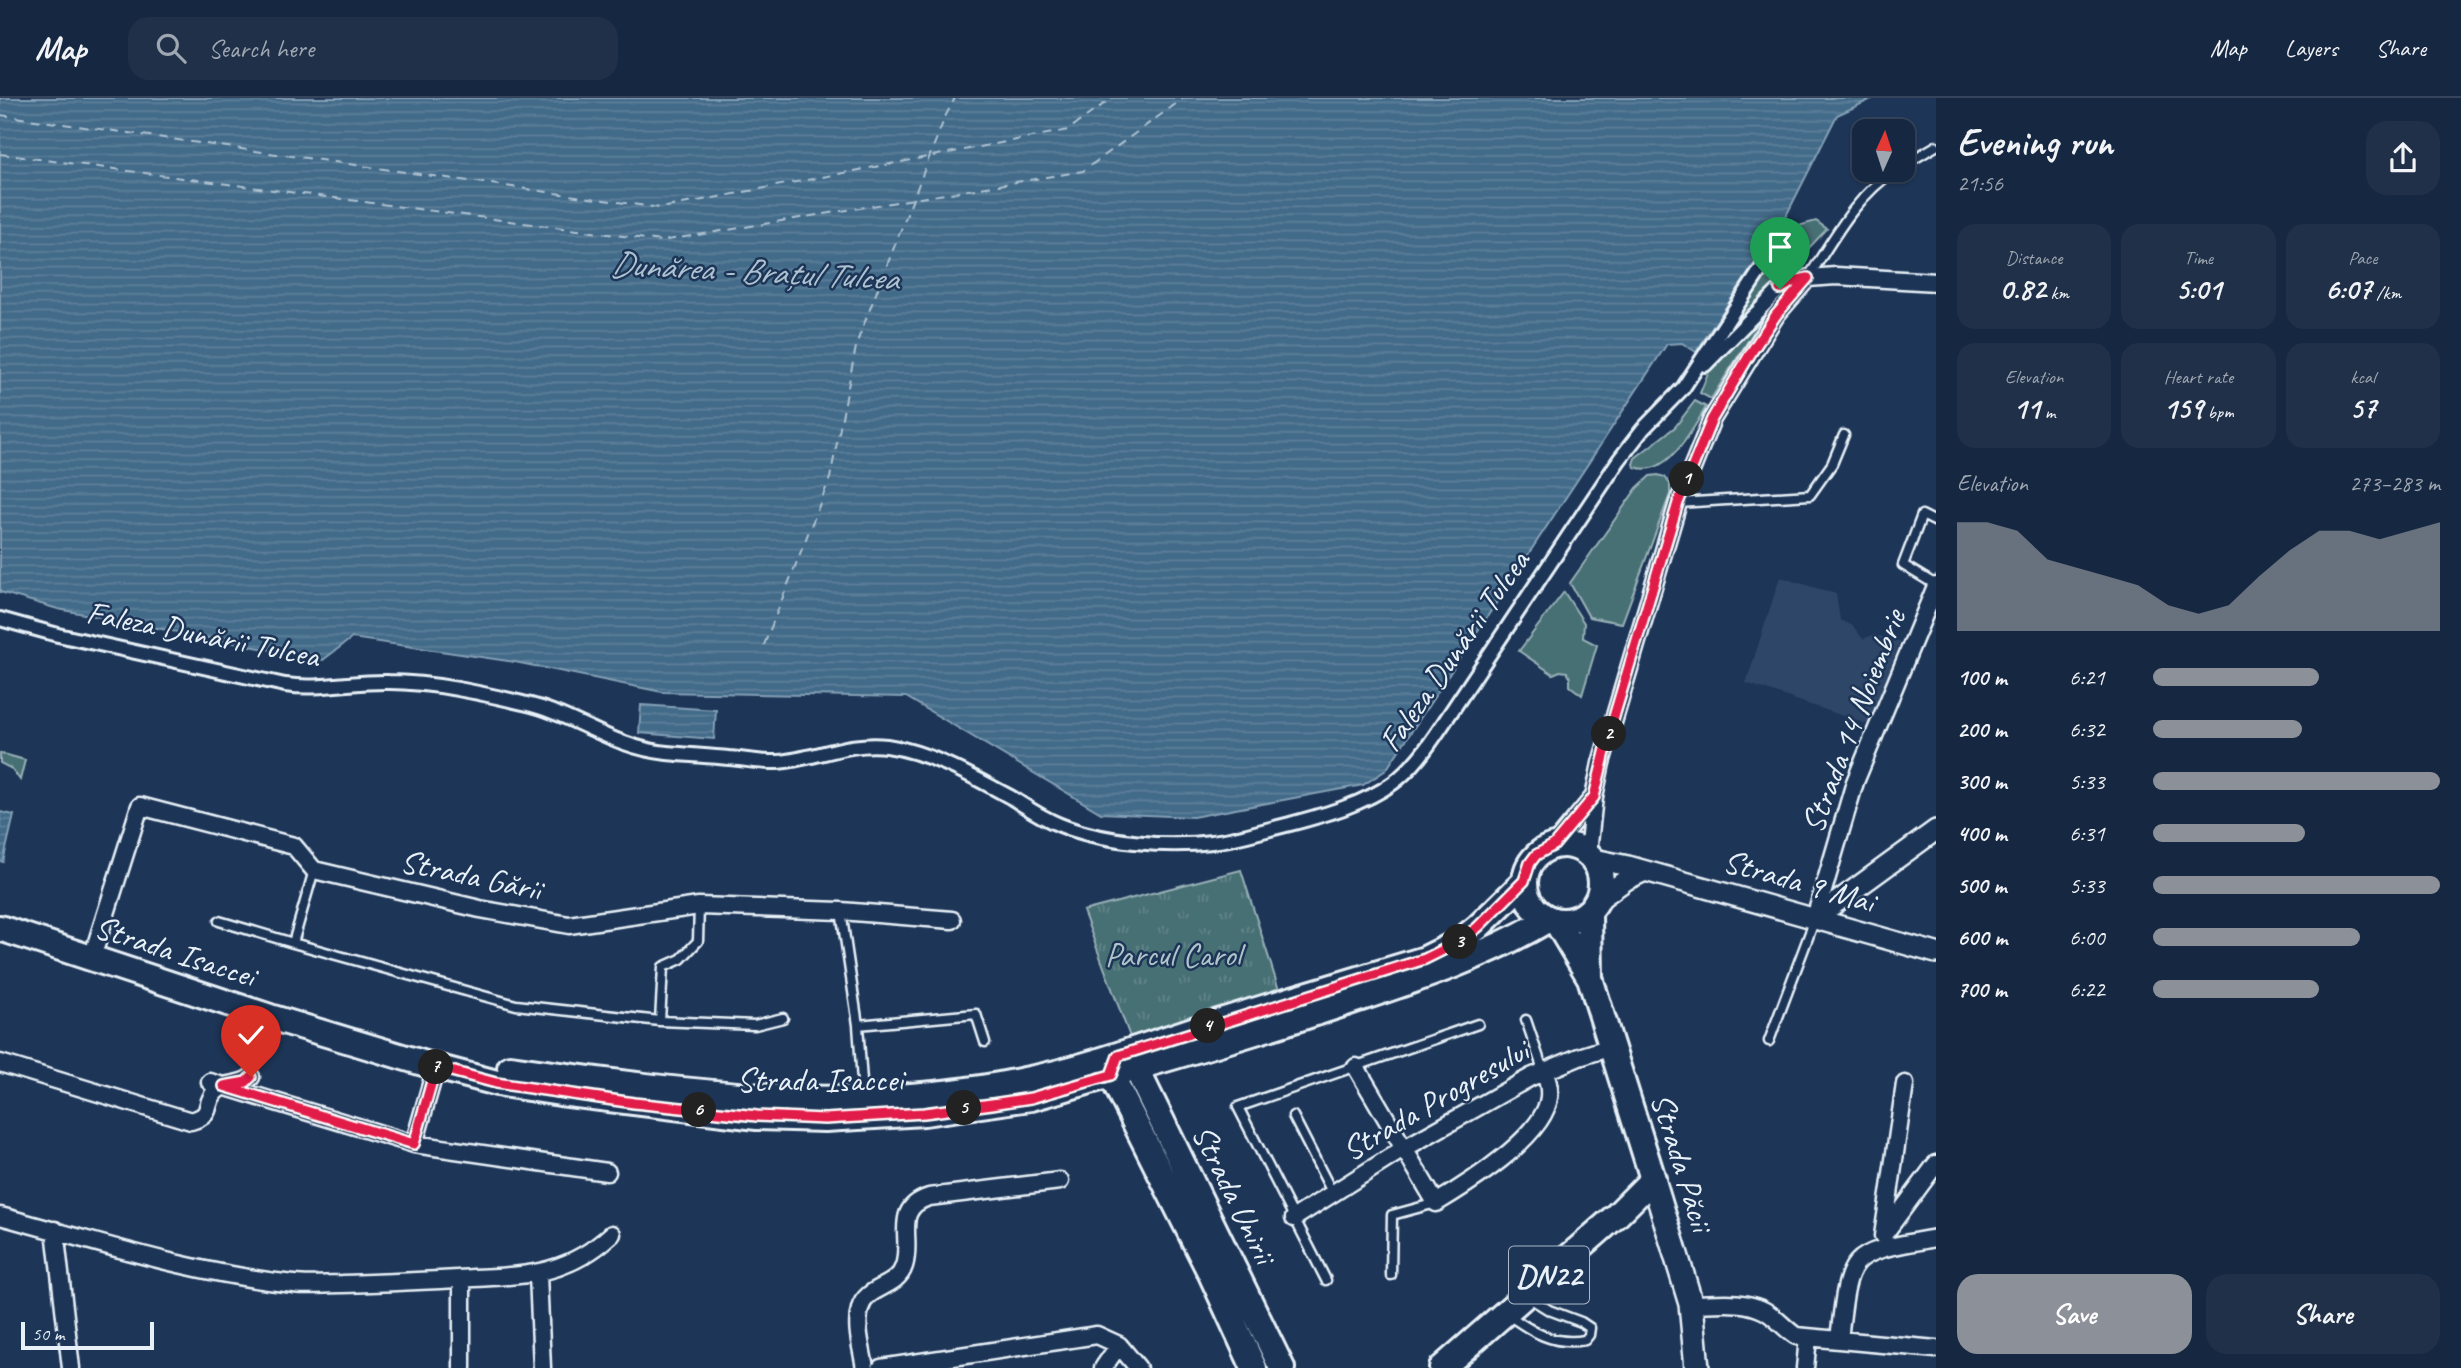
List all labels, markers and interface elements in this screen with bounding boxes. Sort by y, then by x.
search box [128,17,618,80]
text: Map [35,27,86,69]
icon: search [152,29,190,67]
text: Search here [208,32,314,65]
text: Map [2210,33,2247,63]
text: Layers [2285,33,2338,63]
text: Share [2376,33,2426,63]
north arrow [1852,119,1914,182]
map controls [1852,119,1915,182]
text: Evening run [1957,119,2113,166]
button: share [2366,121,2440,195]
text: 21:56 [1957,169,2003,198]
pin [1750,217,1810,289]
icon: arrive [1761,228,1799,266]
water label: Dunărea - Brațul Tulcea [609,241,903,301]
text: Distance [2006,246,2063,270]
text: Time [2184,246,2213,270]
text: Pace [2348,246,2377,270]
text: 0.82 [1999,270,2046,308]
text: 5:01 [2176,270,2221,308]
text: 6:07 [2325,270,2372,308]
text: km [2046,281,2069,305]
text: /km [2372,281,2401,305]
text: Elevation [2005,365,2063,389]
text: Heart rate [2164,365,2233,389]
text: kcal [2350,365,2375,389]
text: 11 [2013,389,2040,427]
text: 159 [2163,389,2203,427]
text: 57 [2350,389,2376,427]
text: m [2040,400,2055,424]
text: bpm [2203,400,2234,424]
pin: 1 [1670,462,1704,496]
text: 1 [1682,466,1691,490]
text: Elevation [1957,469,2028,498]
text: 273–283 m [2349,469,2440,498]
street label: Faleza Dunării Tulcea [1369,541,1540,760]
street label: Faleza Dunării Tulcea [83,591,325,677]
street label: Strada 14 Noiembrie [1791,601,1916,839]
text: 100 m [1957,663,2007,692]
text: 6:21 [2069,663,2105,692]
text: 200 m [1957,715,2007,744]
text: 6:32 [2069,715,2105,744]
pin: 2 [1592,716,1626,752]
text: 2 [1604,721,1613,745]
text: 300 m [1957,767,2007,796]
text: 5:33 [2069,767,2105,796]
text: 400 m [1957,819,2007,848]
text: 6:31 [2069,819,2105,848]
street label: Strada 9 Mai [1719,839,1883,924]
street label: Strada Gării [397,840,549,911]
text: 500 m [1957,871,2006,900]
text: 5:33 [2069,871,2105,900]
street label: Strada Isaccei [89,905,264,998]
text: 600 m [1957,923,2007,952]
text: 6:00 [2069,923,2105,952]
pin: 3 [1442,924,1478,960]
text: 3 [1455,929,1464,953]
park label: Parcul Carol [1105,934,1246,976]
text: 700 m [1957,975,2007,1004]
text: 6:22 [2069,975,2105,1004]
pin [221,1005,281,1077]
pin: 4 [1190,1009,1226,1044]
text: 4 [1203,1013,1212,1037]
icon: check [232,1016,270,1054]
street label: Strada Progresului [1334,1028,1539,1170]
pin: 7 [418,1049,453,1084]
text: 7 [431,1054,440,1078]
street label: Strada Isaccei [737,1059,907,1101]
street label: Strada Păcii [1641,1088,1724,1240]
pin: 5 [946,1090,982,1126]
pin: 6 [682,1093,716,1128]
text: 5 [959,1095,968,1119]
text: 6 [694,1097,703,1121]
street label: Strada Unirii [1182,1118,1287,1274]
road number: DN22 [1509,1246,1589,1304]
button: Save [1957,1274,2192,1354]
button: Share [2206,1274,2440,1354]
scale bar [21,1319,154,1351]
text: 50 m [32,1322,64,1346]

